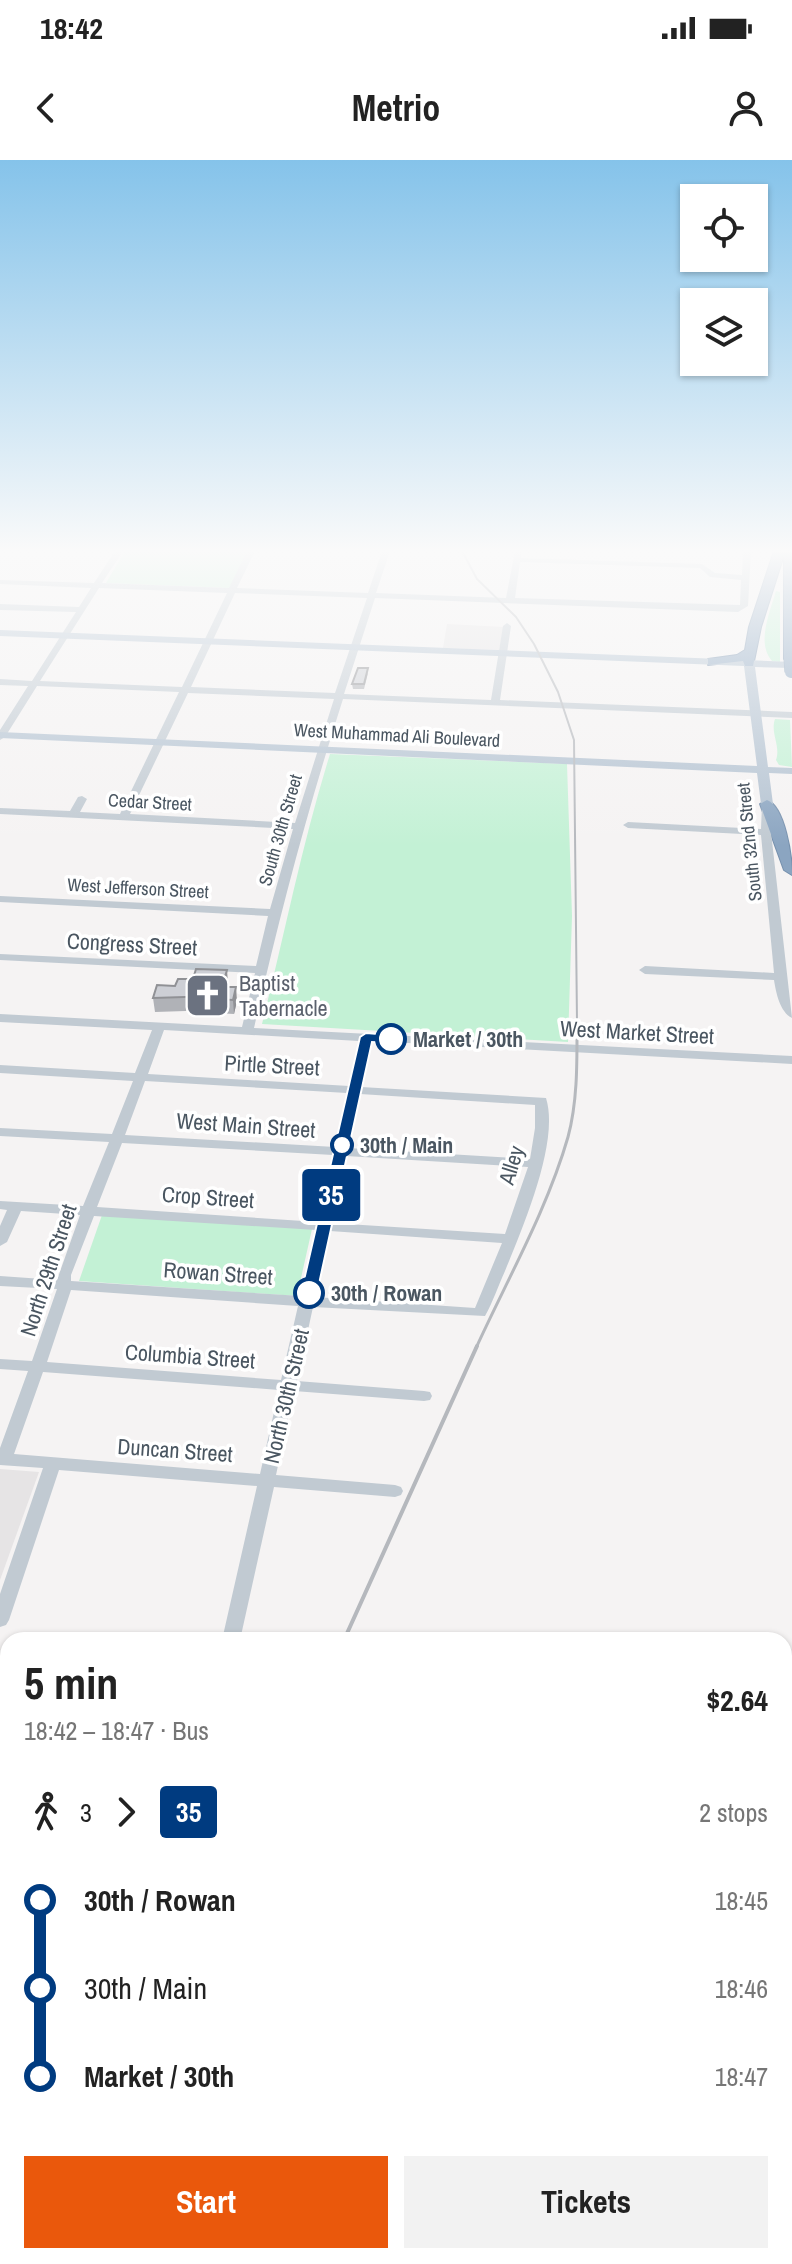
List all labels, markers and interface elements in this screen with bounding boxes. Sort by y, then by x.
text: 18:42 [40,8,103,48]
text: Metrio [352,84,440,132]
icon: back [24,86,68,130]
icon: person [724,86,768,130]
map controls [680,184,768,376]
button: locate [680,184,768,272]
button: layers [680,288,768,376]
street label: West Muhammad Ali Boulevard [293,717,501,753]
street label: South 30th Street [252,771,308,889]
street label: South 32nd Street [730,782,768,902]
street label: Cedar Street [108,787,192,817]
street label: West Jefferson Street [67,872,209,904]
street label: Congress Street [66,926,198,962]
place label: Baptist Tabernacle [239,968,328,1023]
church icon: Baptist Tabernacle [184,972,232,1020]
street label: West Market Street [559,1013,715,1051]
marker: Market / 30th [376,1024,406,1054]
place label: Market / 30th [413,1024,523,1054]
street label: Pirtle Street [224,1048,320,1082]
street label: West Main Street [176,1105,316,1145]
place label: 30th / Main [360,1130,453,1160]
marker: 30th / Main [331,1134,353,1156]
street label: Alley [491,1142,531,1189]
line badge: 35 [295,1169,367,1221]
text: 35 [318,1176,344,1214]
street label: Crop Street [161,1179,255,1215]
street label: North 29th Street [13,1200,83,1340]
street label: Rowan Street [162,1254,274,1292]
marker: 30th / Rowan [294,1278,324,1308]
place label: 30th / Rowan [331,1278,442,1308]
street label: North 30th Street [256,1326,316,1466]
street label: Columbia Street [124,1336,256,1376]
street label: Duncan Street [116,1431,234,1469]
text: 5 min [24,1653,118,1713]
text: $2.64 [706,1680,768,1720]
text: 18:42 – 18:47 · Bus [24,1713,209,1748]
icon: walk [24,1790,68,1834]
icon: forward [104,1790,148,1834]
text: 35 [176,1793,201,1831]
text: 3 [80,1795,92,1830]
text: 2 stops [699,1795,768,1830]
text: 30th / Rowan [84,1880,236,1920]
text: 18:45 [715,1883,768,1918]
text: 30th / Main [84,1968,207,2008]
text: 18:46 [715,1971,768,2006]
text: Market / 30th [84,2056,234,2096]
text: 18:47 [715,2059,768,2094]
button: Start [24,2156,388,2248]
button: Tickets [404,2156,768,2248]

